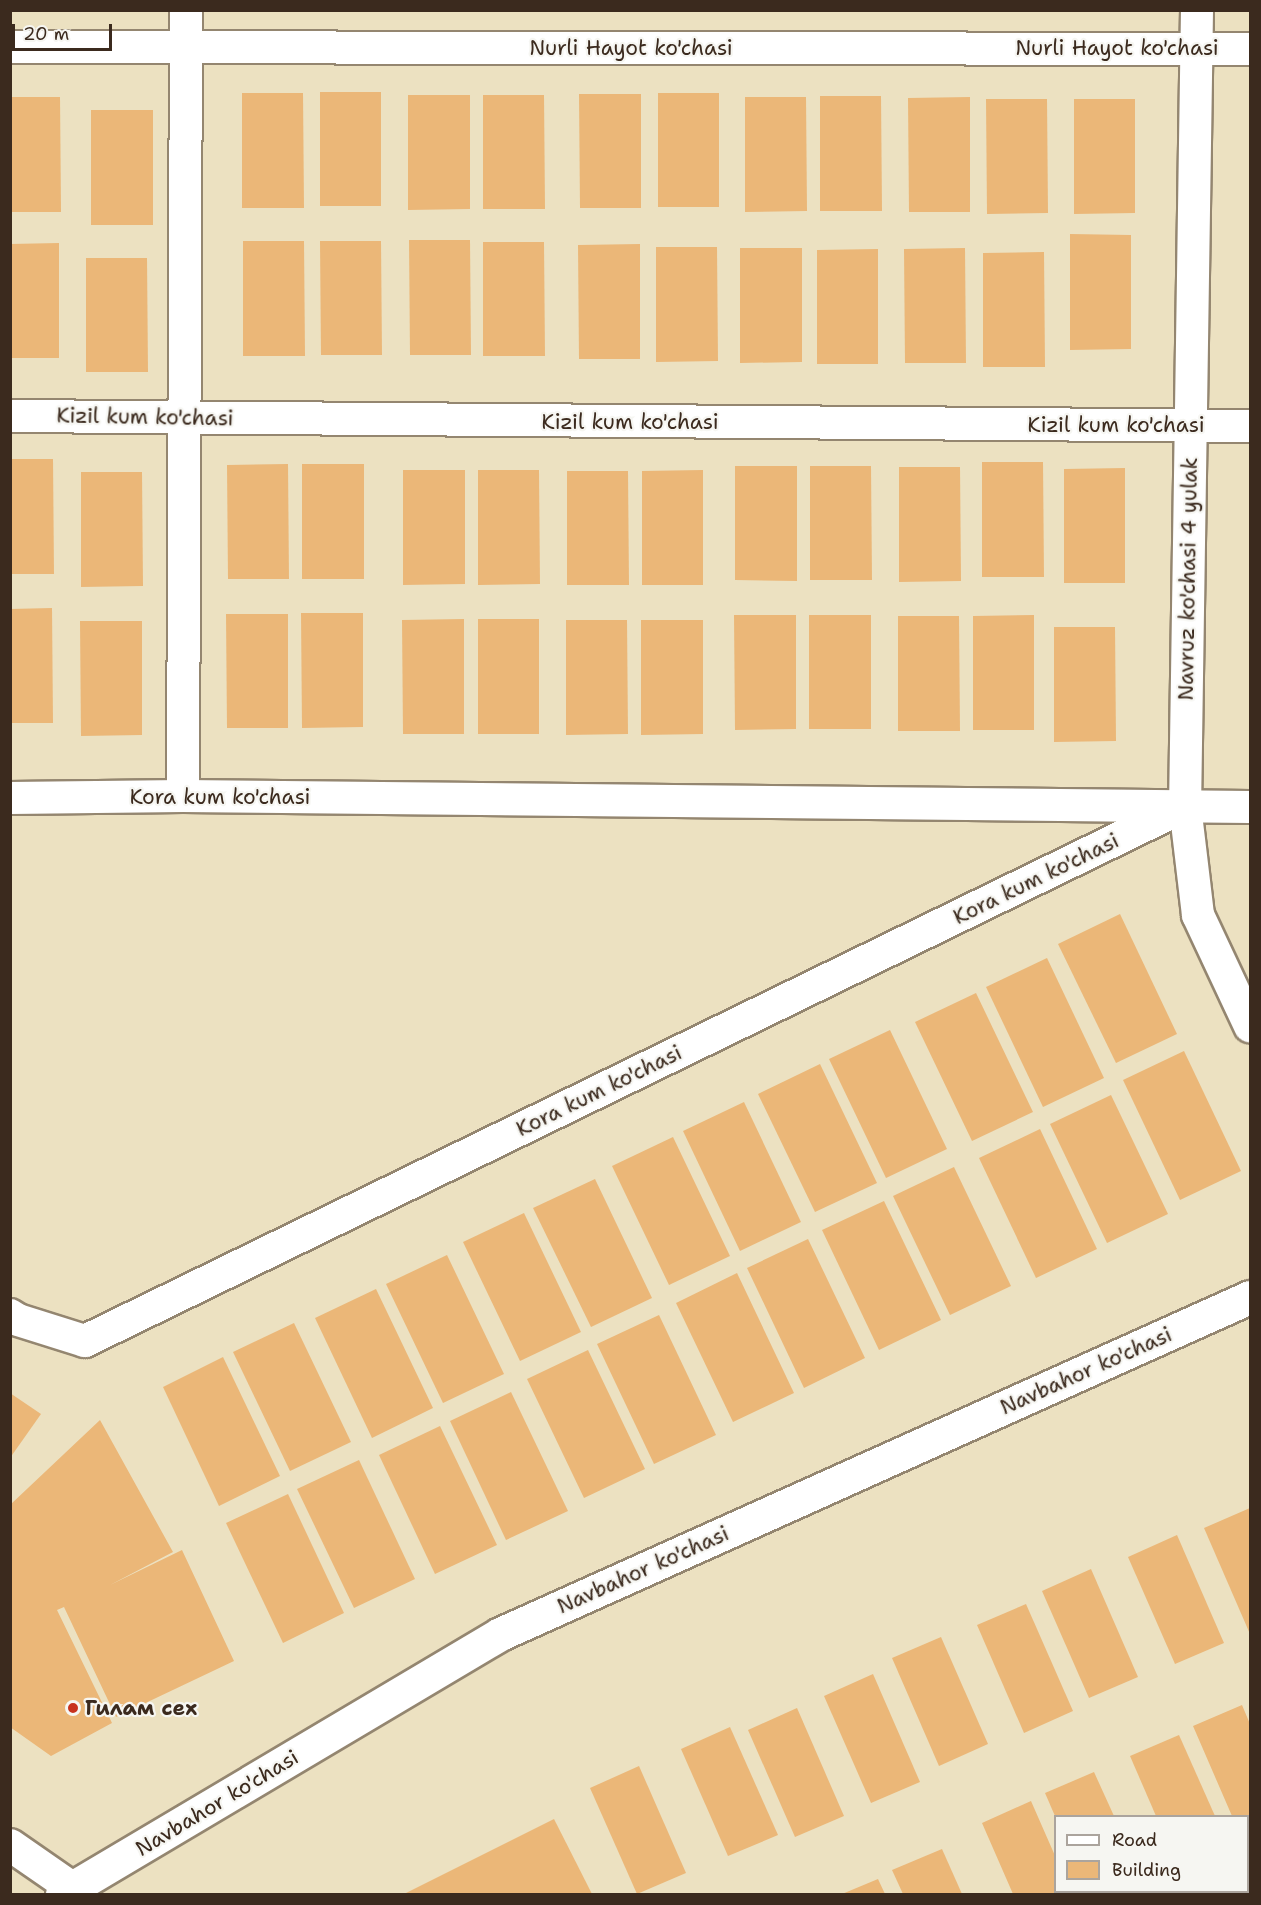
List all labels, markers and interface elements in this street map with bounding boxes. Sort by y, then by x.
scale bar [15,12,116,50]
text: 20 m [23,22,69,46]
street label: Nurli Hayot ko'chasi [529,35,733,61]
street label: Nurli Hayot ko'chasi [1015,35,1219,61]
street label: Kizil kum ko'chasi [56,403,234,431]
street label: Kizil kum ko'chasi [541,409,719,435]
street label: Kizil kum ko'chasi [1027,412,1205,438]
street label: Navruz ko'chasi 4 yulak [1173,457,1203,701]
street label: Kora kum ko'chasi [129,784,311,810]
street label: Kora kum ko'chasi [949,828,1123,930]
street label: Kora kum ko'chasi [512,1040,686,1142]
street label: Navbahor ko'chasi [996,1322,1176,1420]
street label: Navbahor ko'chasi [553,1521,733,1619]
place label: Гилам сех [85,1695,197,1721]
marker: Гилам сех [66,1701,80,1715]
street label: Navbahor ko'chasi [131,1744,303,1862]
legend [1054,1815,1249,1893]
text: Road [1112,1828,1157,1852]
text: Building [1112,1858,1181,1882]

